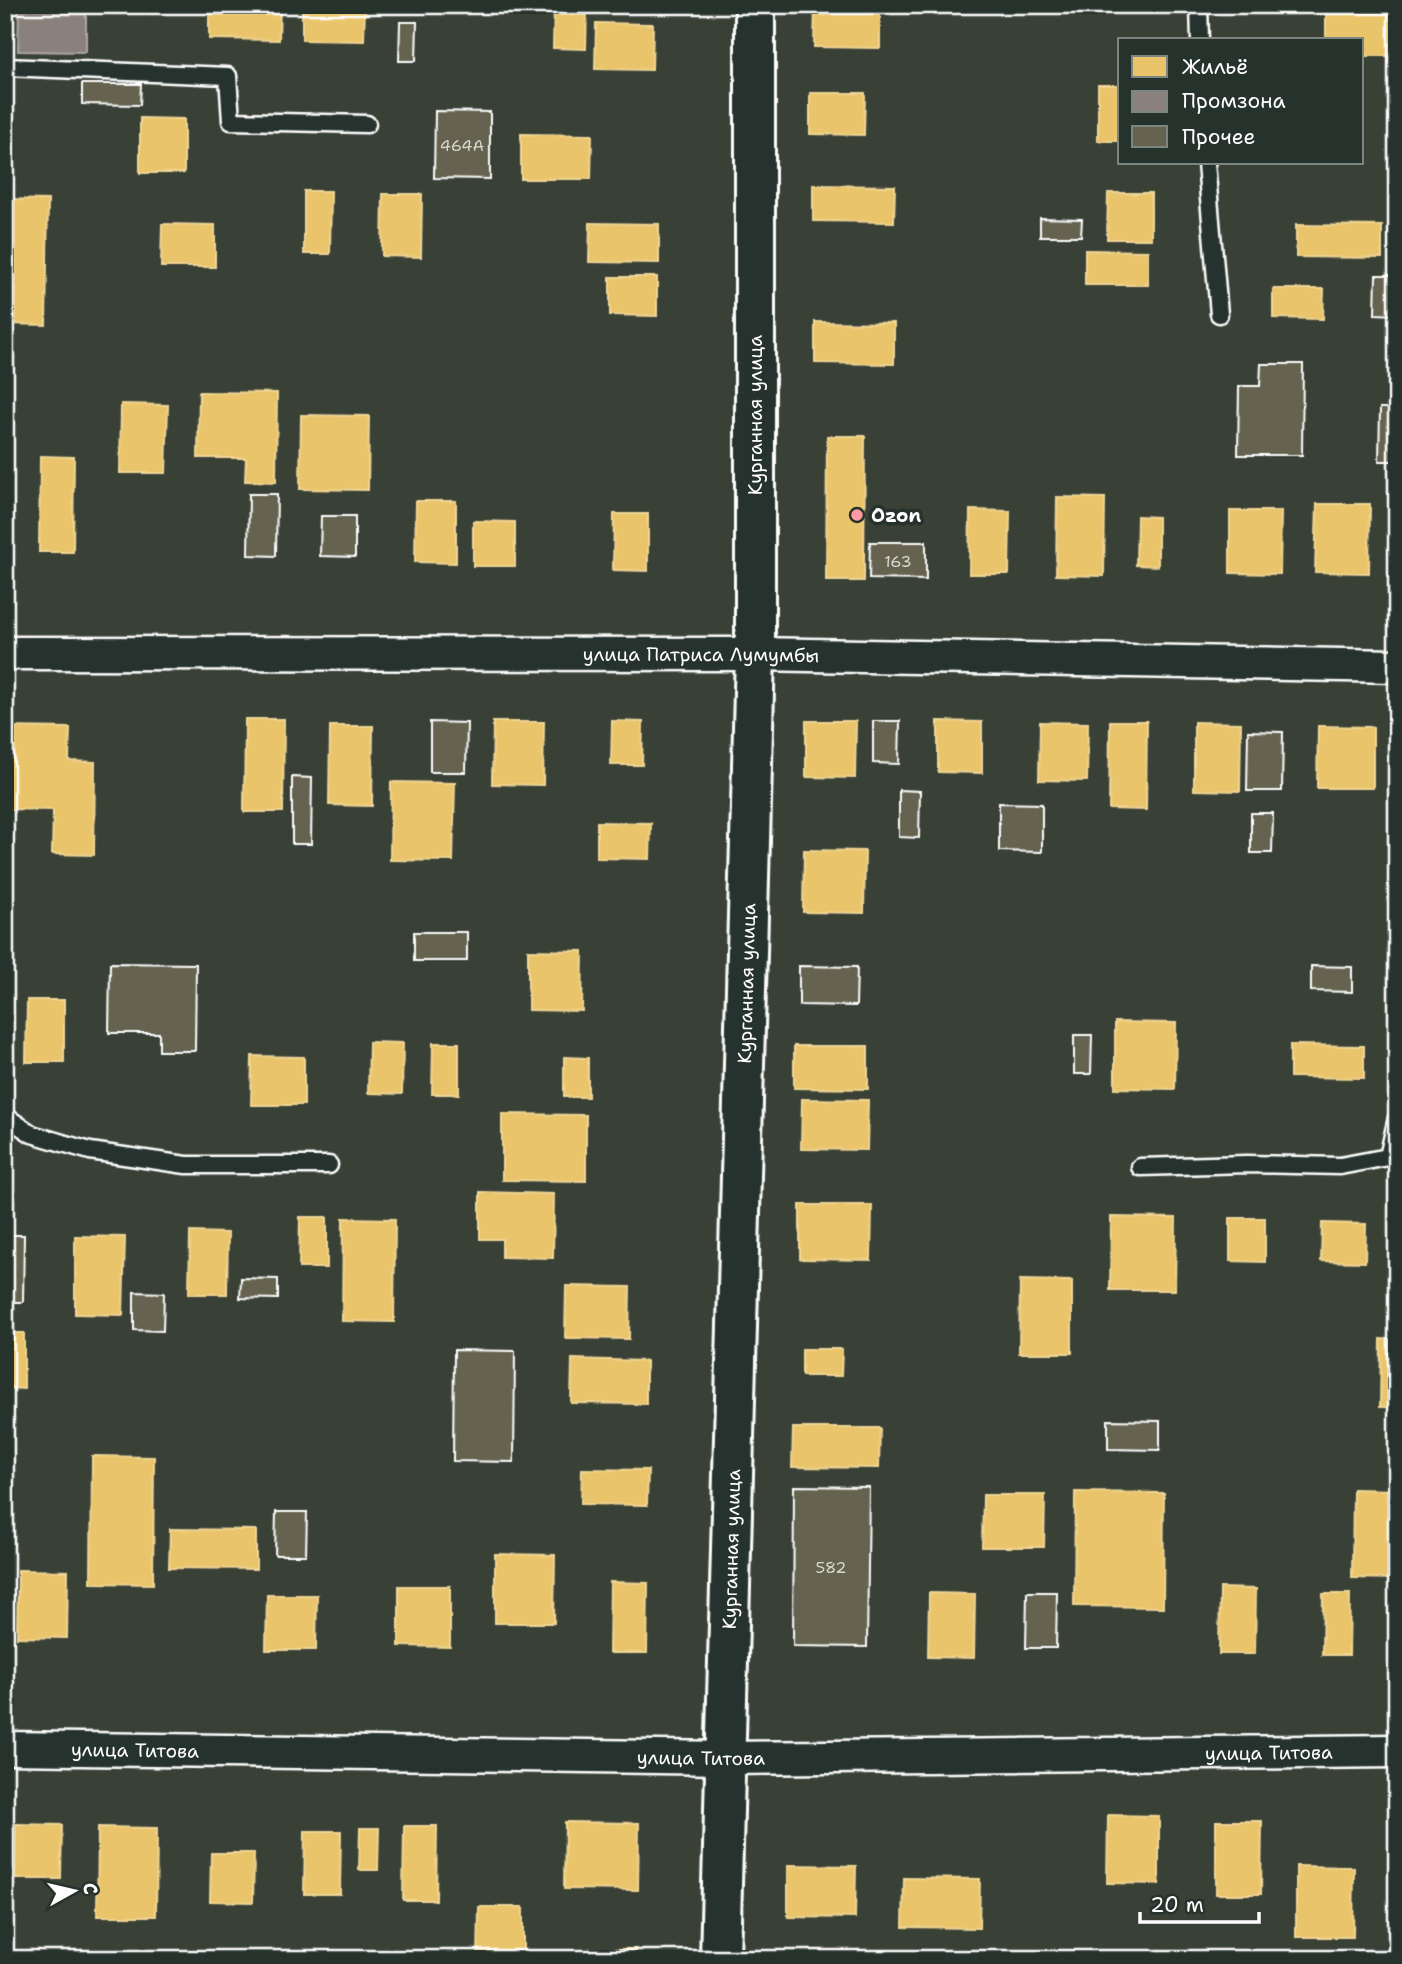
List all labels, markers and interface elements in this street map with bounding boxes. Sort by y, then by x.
legend [1118,38,1364,164]
text: Жильё [1182,53,1248,81]
text: Промзона [1182,87,1285,115]
text: Прочее [1182,123,1255,151]
house number: 464А [440,135,484,156]
street label: Курганная улица [743,335,768,495]
place label: Ozon [871,503,921,528]
marker: Ozon [849,507,865,523]
house number: 163 [884,551,912,572]
street label: улица Патриса Лумумбы [583,642,819,668]
street label: Курганная улица [732,903,761,1064]
street label: Курганная улица [717,1468,746,1630]
house number: 582 [816,1557,846,1578]
street label: улица Титова [71,1737,199,1764]
street label: улица Титова [1205,1740,1333,1766]
street label: улица Титова [637,1745,765,1771]
north arrow [38,1856,108,1926]
scale bar [1140,1880,1258,1924]
text: С [77,1881,104,1896]
text: 20 m [1150,1891,1204,1919]

